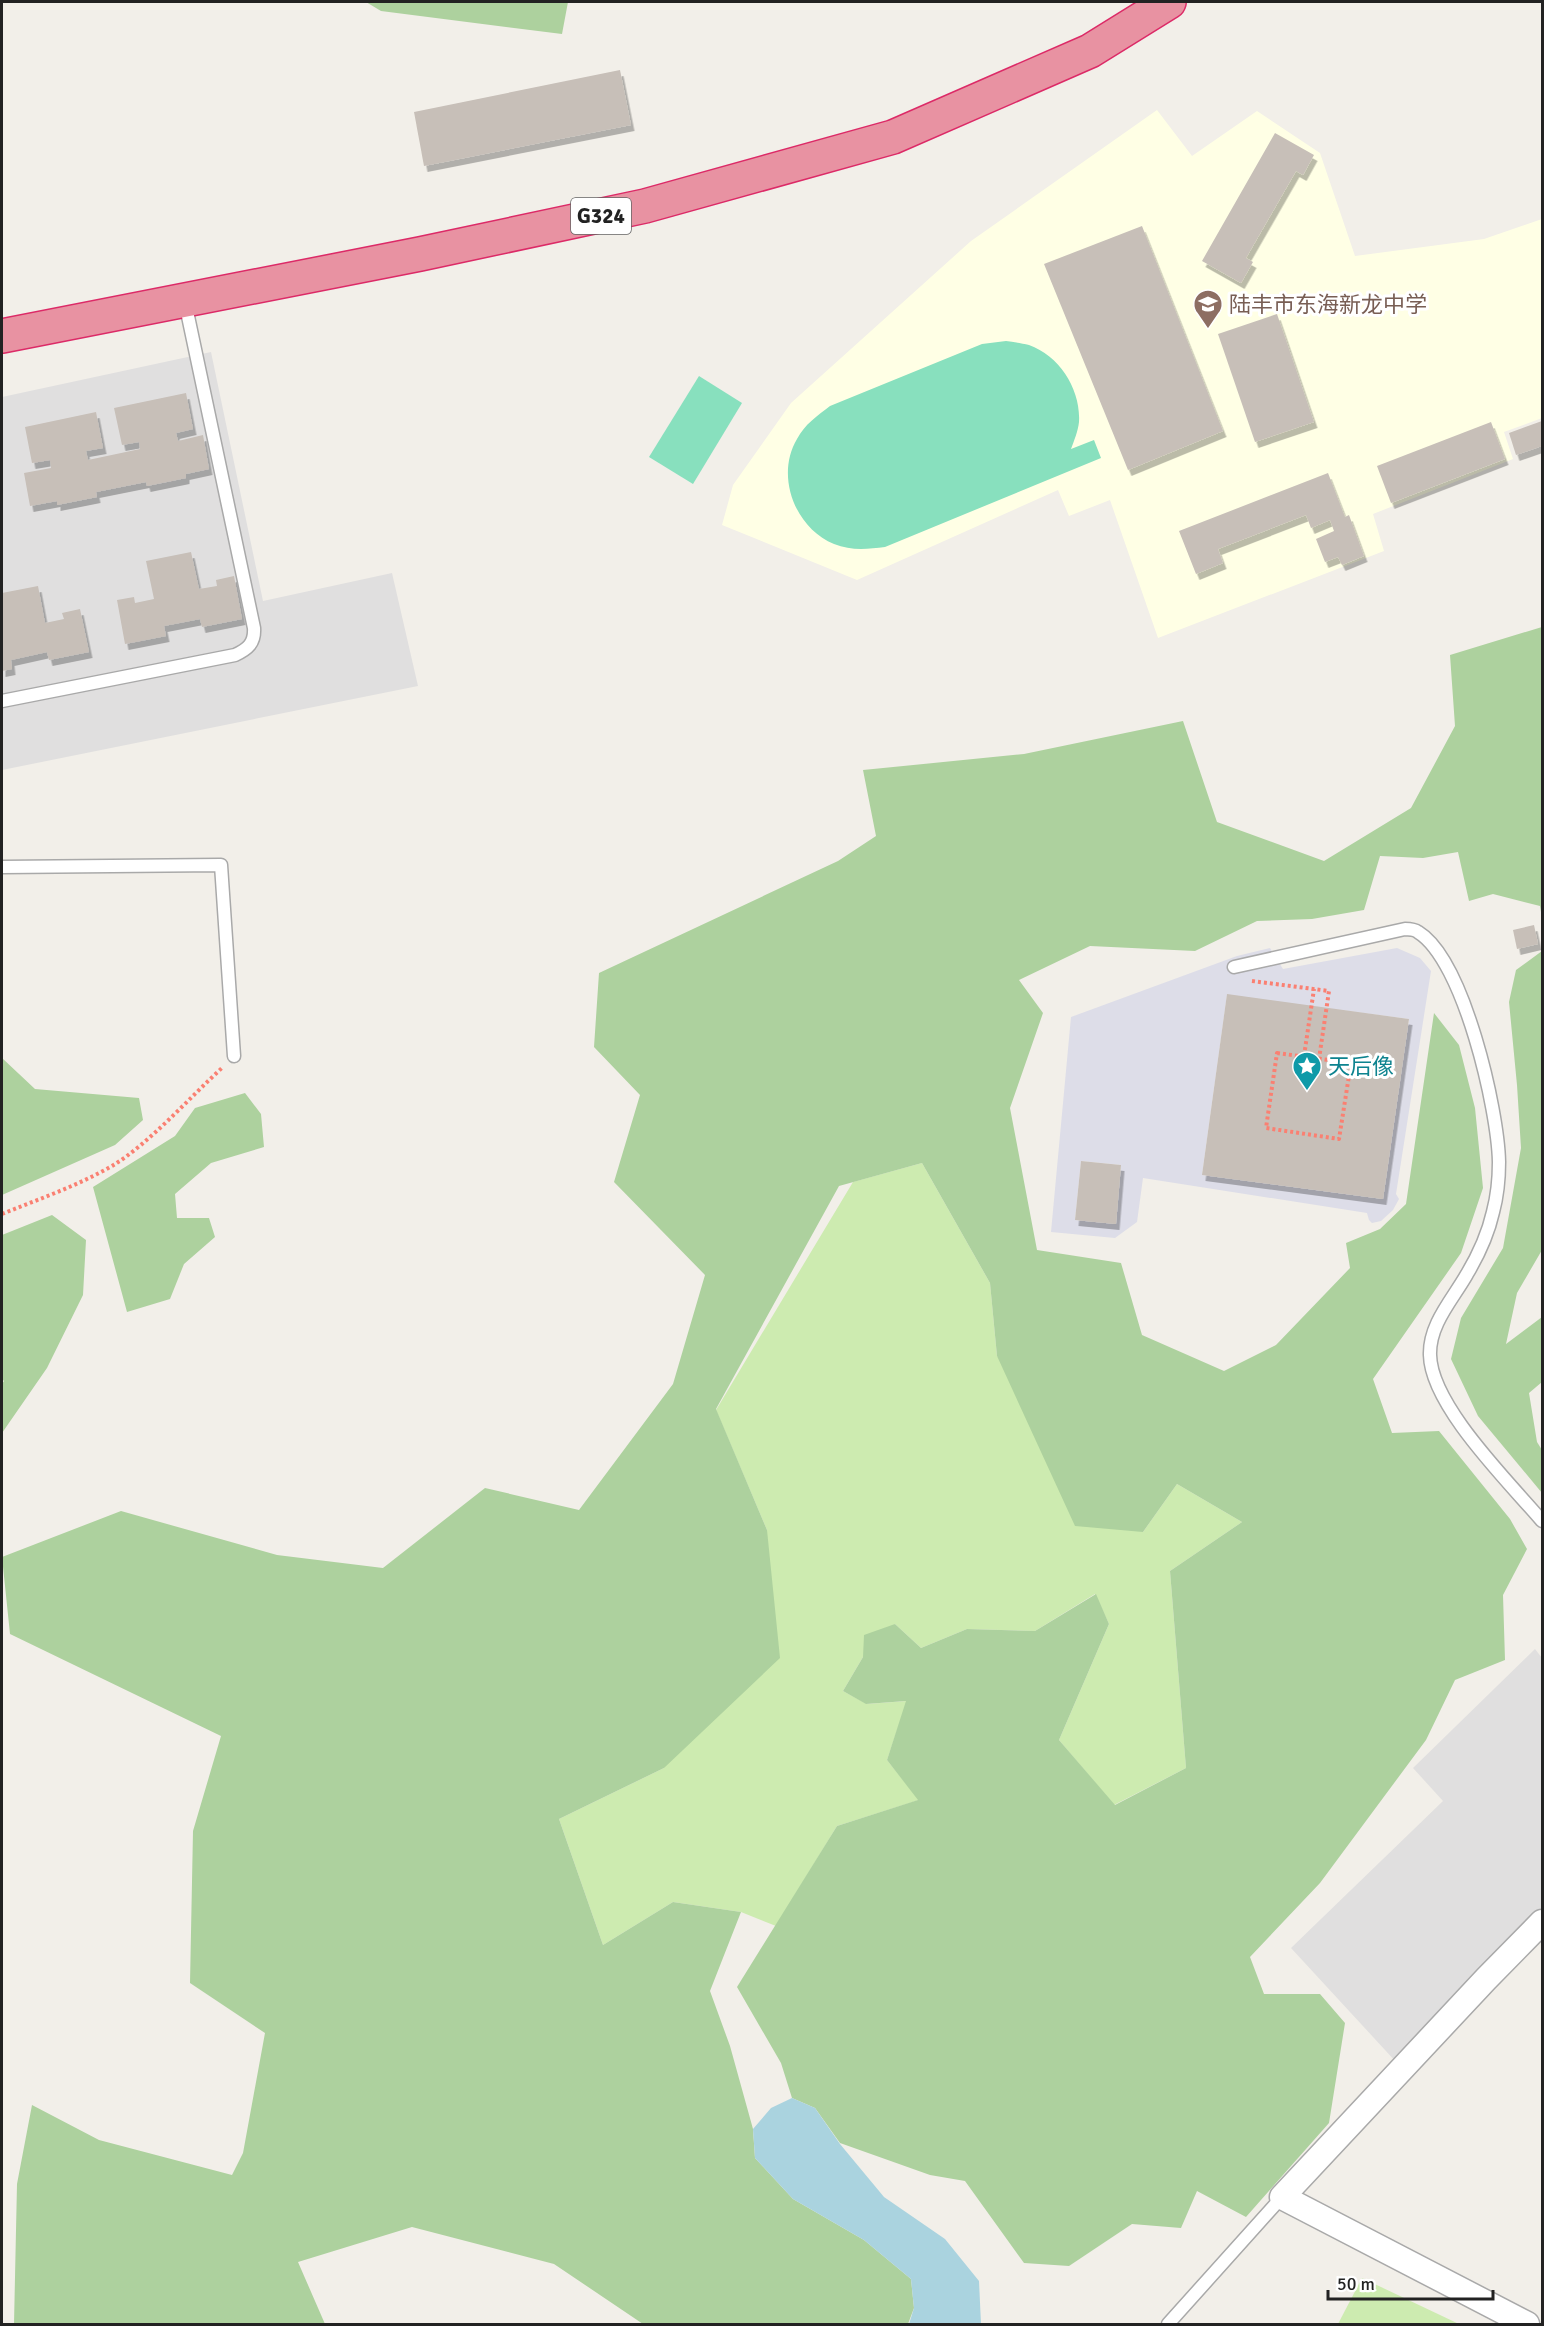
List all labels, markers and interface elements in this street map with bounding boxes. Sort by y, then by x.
road number: G324 [571,198,631,234]
school or university icon: 陆丰市东海新龙中学 [1192,288,1224,330]
place label: 陆丰市东海新龙中学 [1229,291,1427,318]
place icon: 天后像 [1291,1050,1323,1092]
place label: 天后像 [1328,1053,1394,1080]
scale bar [1328,2263,1493,2301]
text: 50 m [1337,2273,1375,2295]

